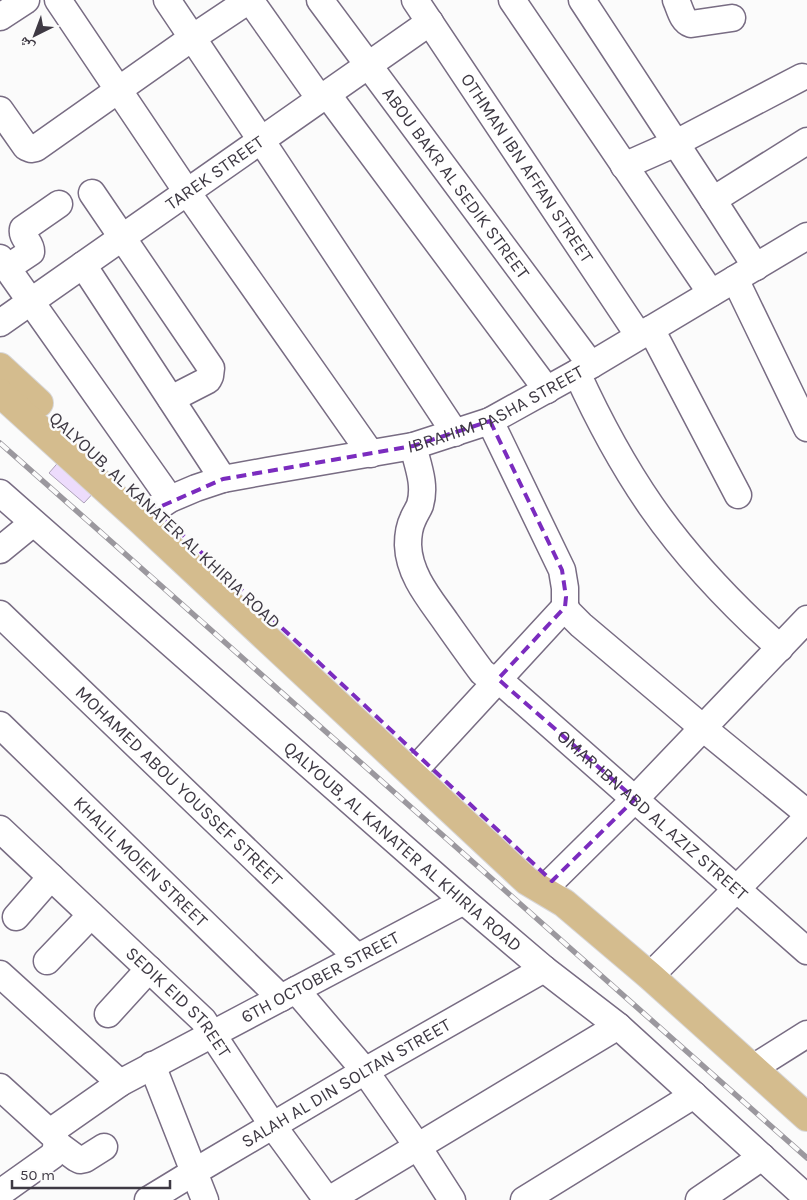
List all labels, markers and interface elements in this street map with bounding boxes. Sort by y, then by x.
north arrow [10,10,60,60]
text: ش [15,33,38,56]
street label: OTHMAN IBN AFFAN STREET [456,69,598,267]
street label: ABOU BAKR AL SEDIK STREET [378,83,534,283]
street label: TAREK STREET [161,131,268,215]
street label: IBRAHIM PASHA STREET [406,360,587,458]
street label: QALYOUB, AL KANATER AL KHIRIA ROAD [45,407,285,633]
street label: MOHAMED ABOU YOUSSEF STREET [71,681,287,890]
street label: OMAR IBN ABD AL AZIZ STREET [552,725,753,905]
street label: QALYOUB, AL KANATER AL KHIRIA ROAD [279,737,526,956]
street label: KHALIL MOIEN STREET [69,792,212,932]
street label: 6TH OCTOBER STREET [237,926,403,1028]
street label: SEDIK EID STREET [121,942,236,1062]
street label: SALAH AL DIN SOLTAN STREET [237,1014,455,1153]
scale bar [12,1158,170,1190]
text: 50 m [20,1166,55,1184]

